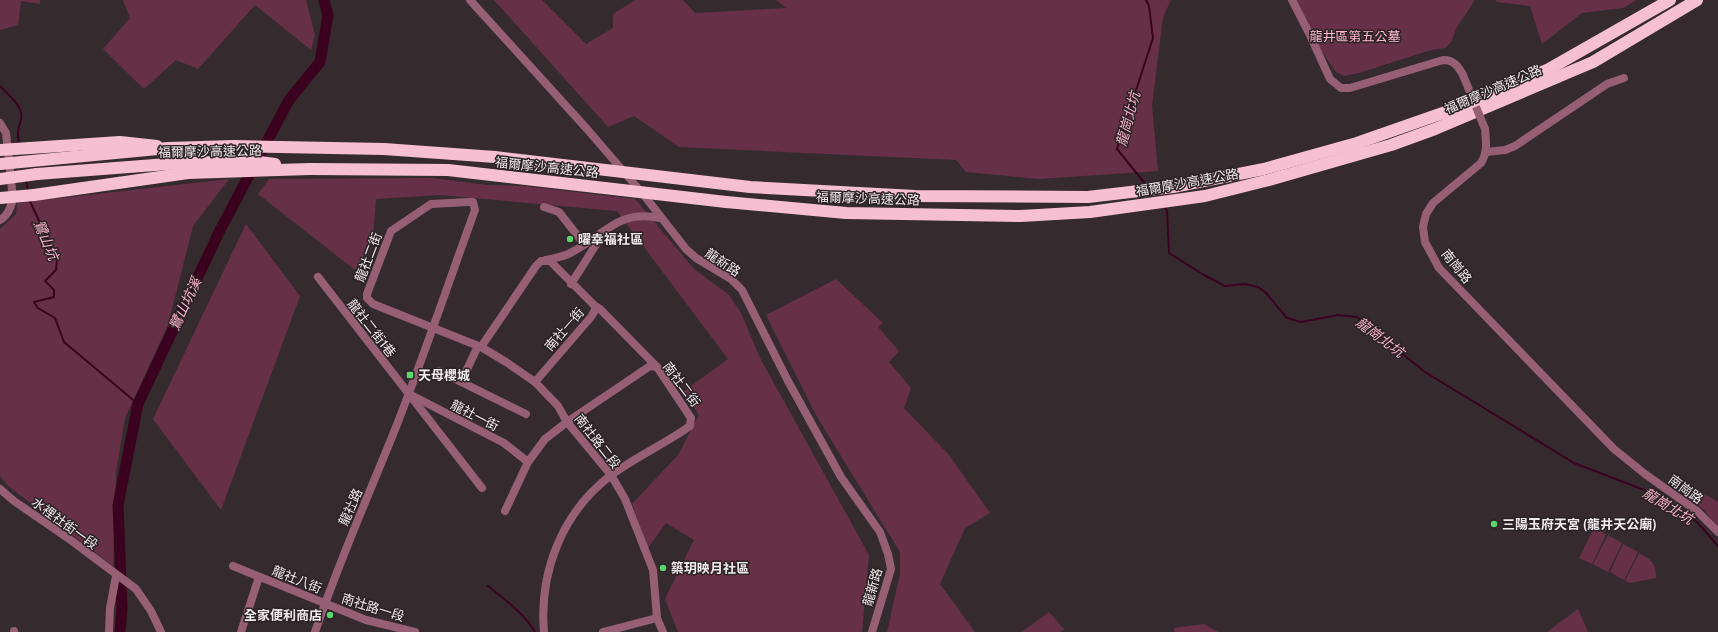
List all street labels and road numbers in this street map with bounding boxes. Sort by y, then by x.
street label: 福爾摩沙高速公路 [1442,61,1544,117]
street label: 福爾摩沙高速公路 [158,142,262,160]
street label: 福爾摩沙高速公路 [494,154,600,180]
street label: 福爾摩沙高速公路 [1134,165,1240,199]
street label: 福爾摩沙高速公路 [816,188,920,208]
street label: 龍社二街 [351,230,385,284]
street label: 龍新路 [702,245,744,279]
street label: 南崗路 [1439,246,1475,286]
street label: 龍社二街1巷 [344,296,400,360]
street label: 南社一街 [541,304,587,354]
street label: 南社二街 [660,358,704,410]
street label: 龍社一街 [448,396,502,434]
street label: 南社路二段 [572,410,624,472]
street label: 南崗路 [1666,471,1706,507]
street label: 龍社路 [335,486,365,528]
street label: 水裡社街一段 [29,494,101,552]
street label: 龍社八街 [270,562,324,596]
street label: 龍新路 [859,566,885,608]
street label: 南社路一段 [340,590,406,624]

